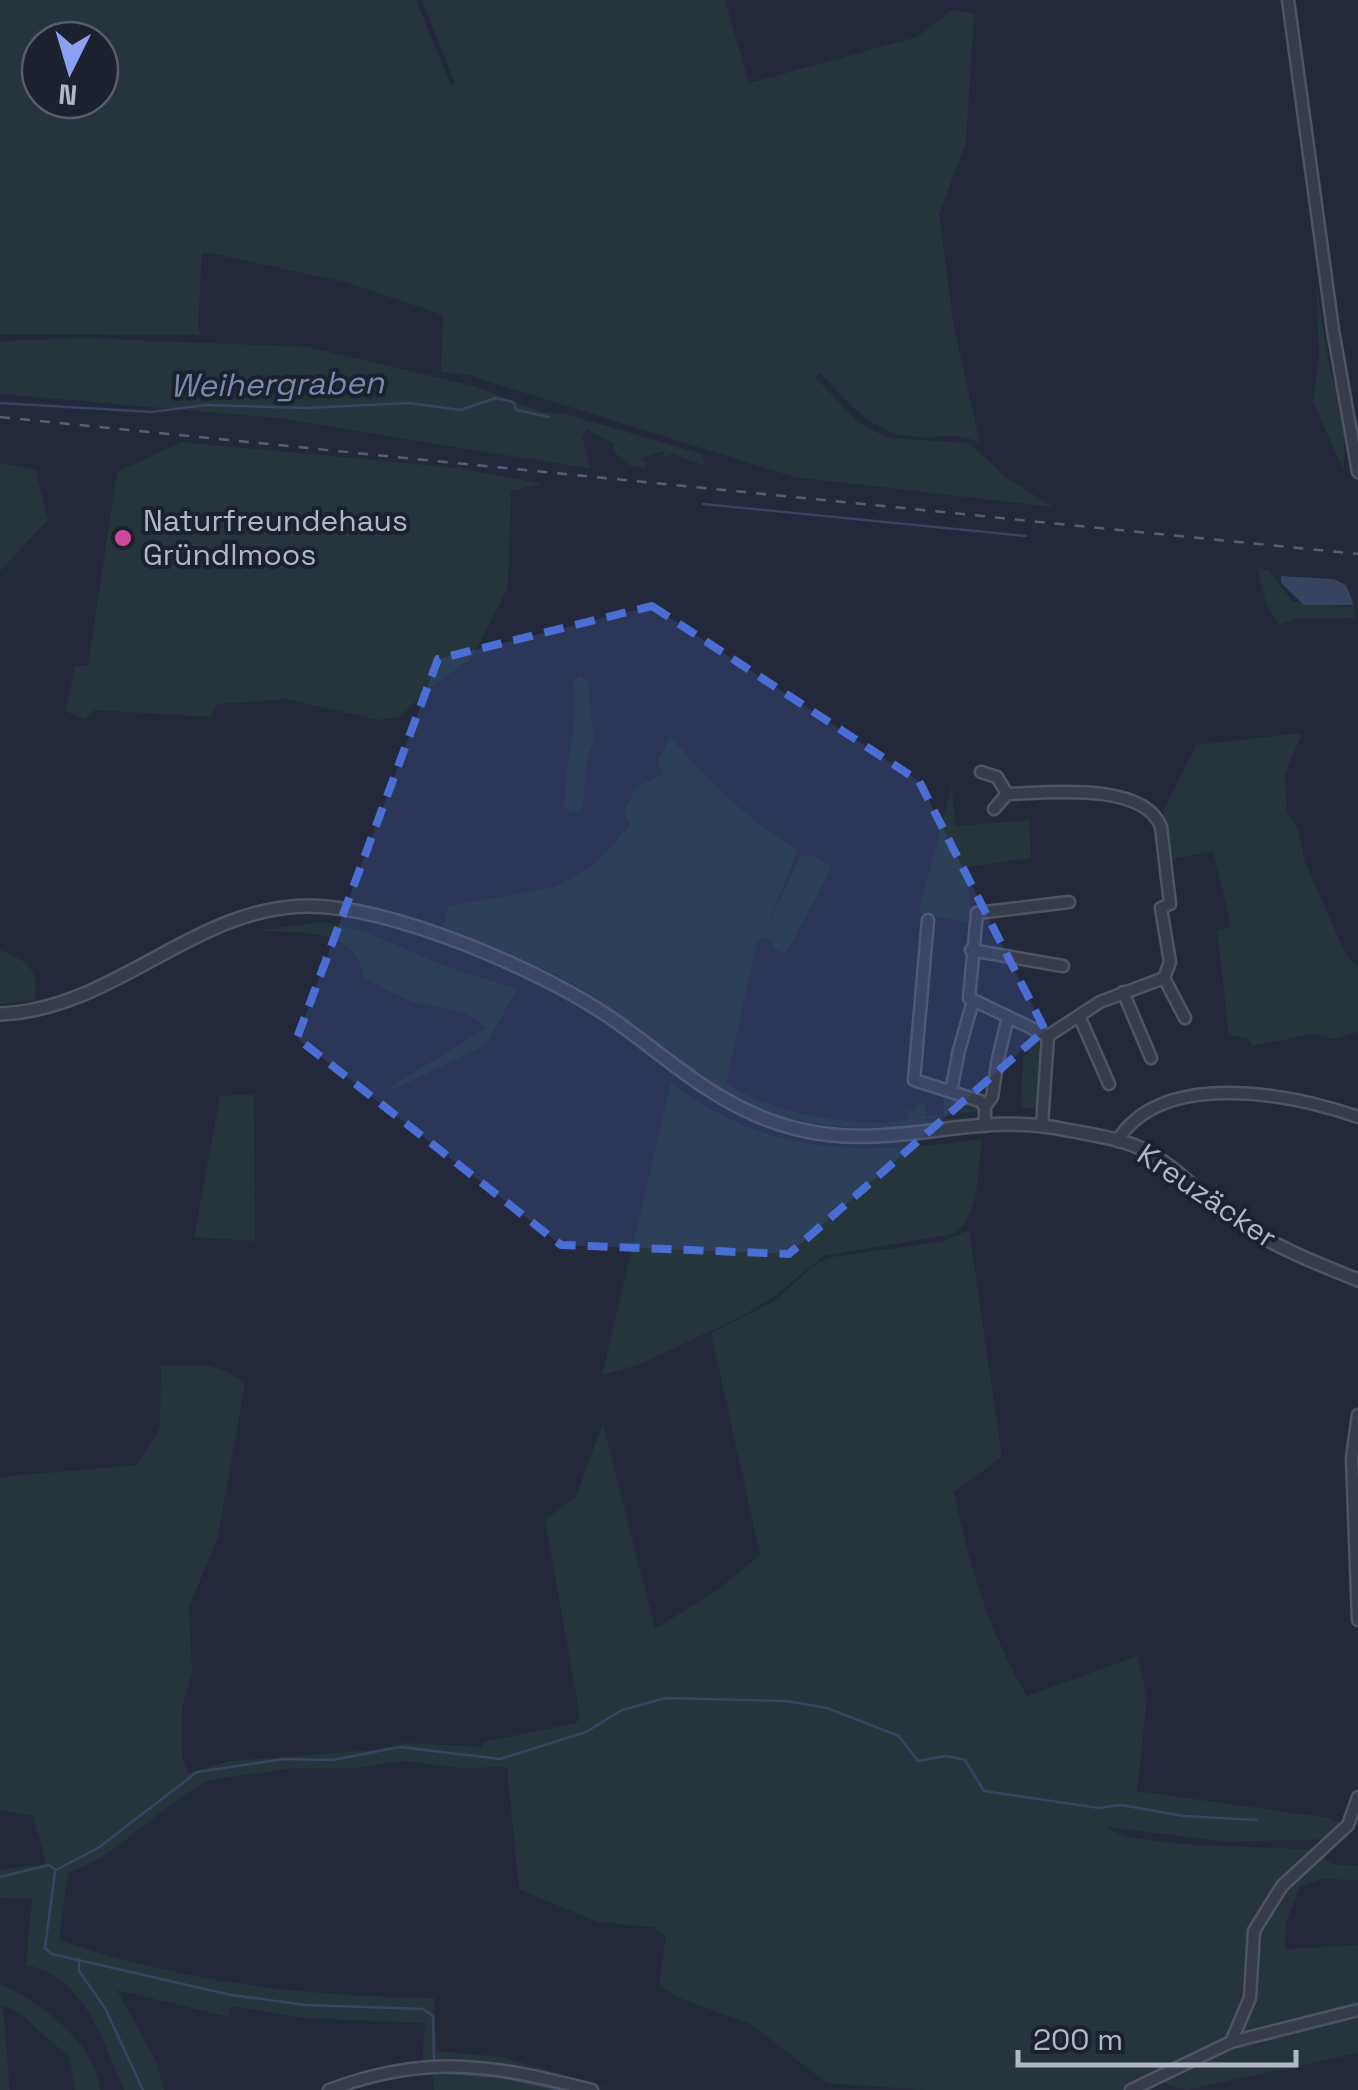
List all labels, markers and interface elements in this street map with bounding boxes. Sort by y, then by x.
north arrow [20,20,120,120]
text: N [57,76,79,114]
water label: Weihergraben [170,362,386,406]
place label: Naturfreundehaus Gründlmoos [143,501,408,574]
marker: Naturfreundehaus Gründlmoos [112,527,134,549]
street label: Kreuzäcker [1130,1135,1284,1256]
scale bar [1018,2005,1296,2067]
text: 200 m [1033,2020,1123,2059]

